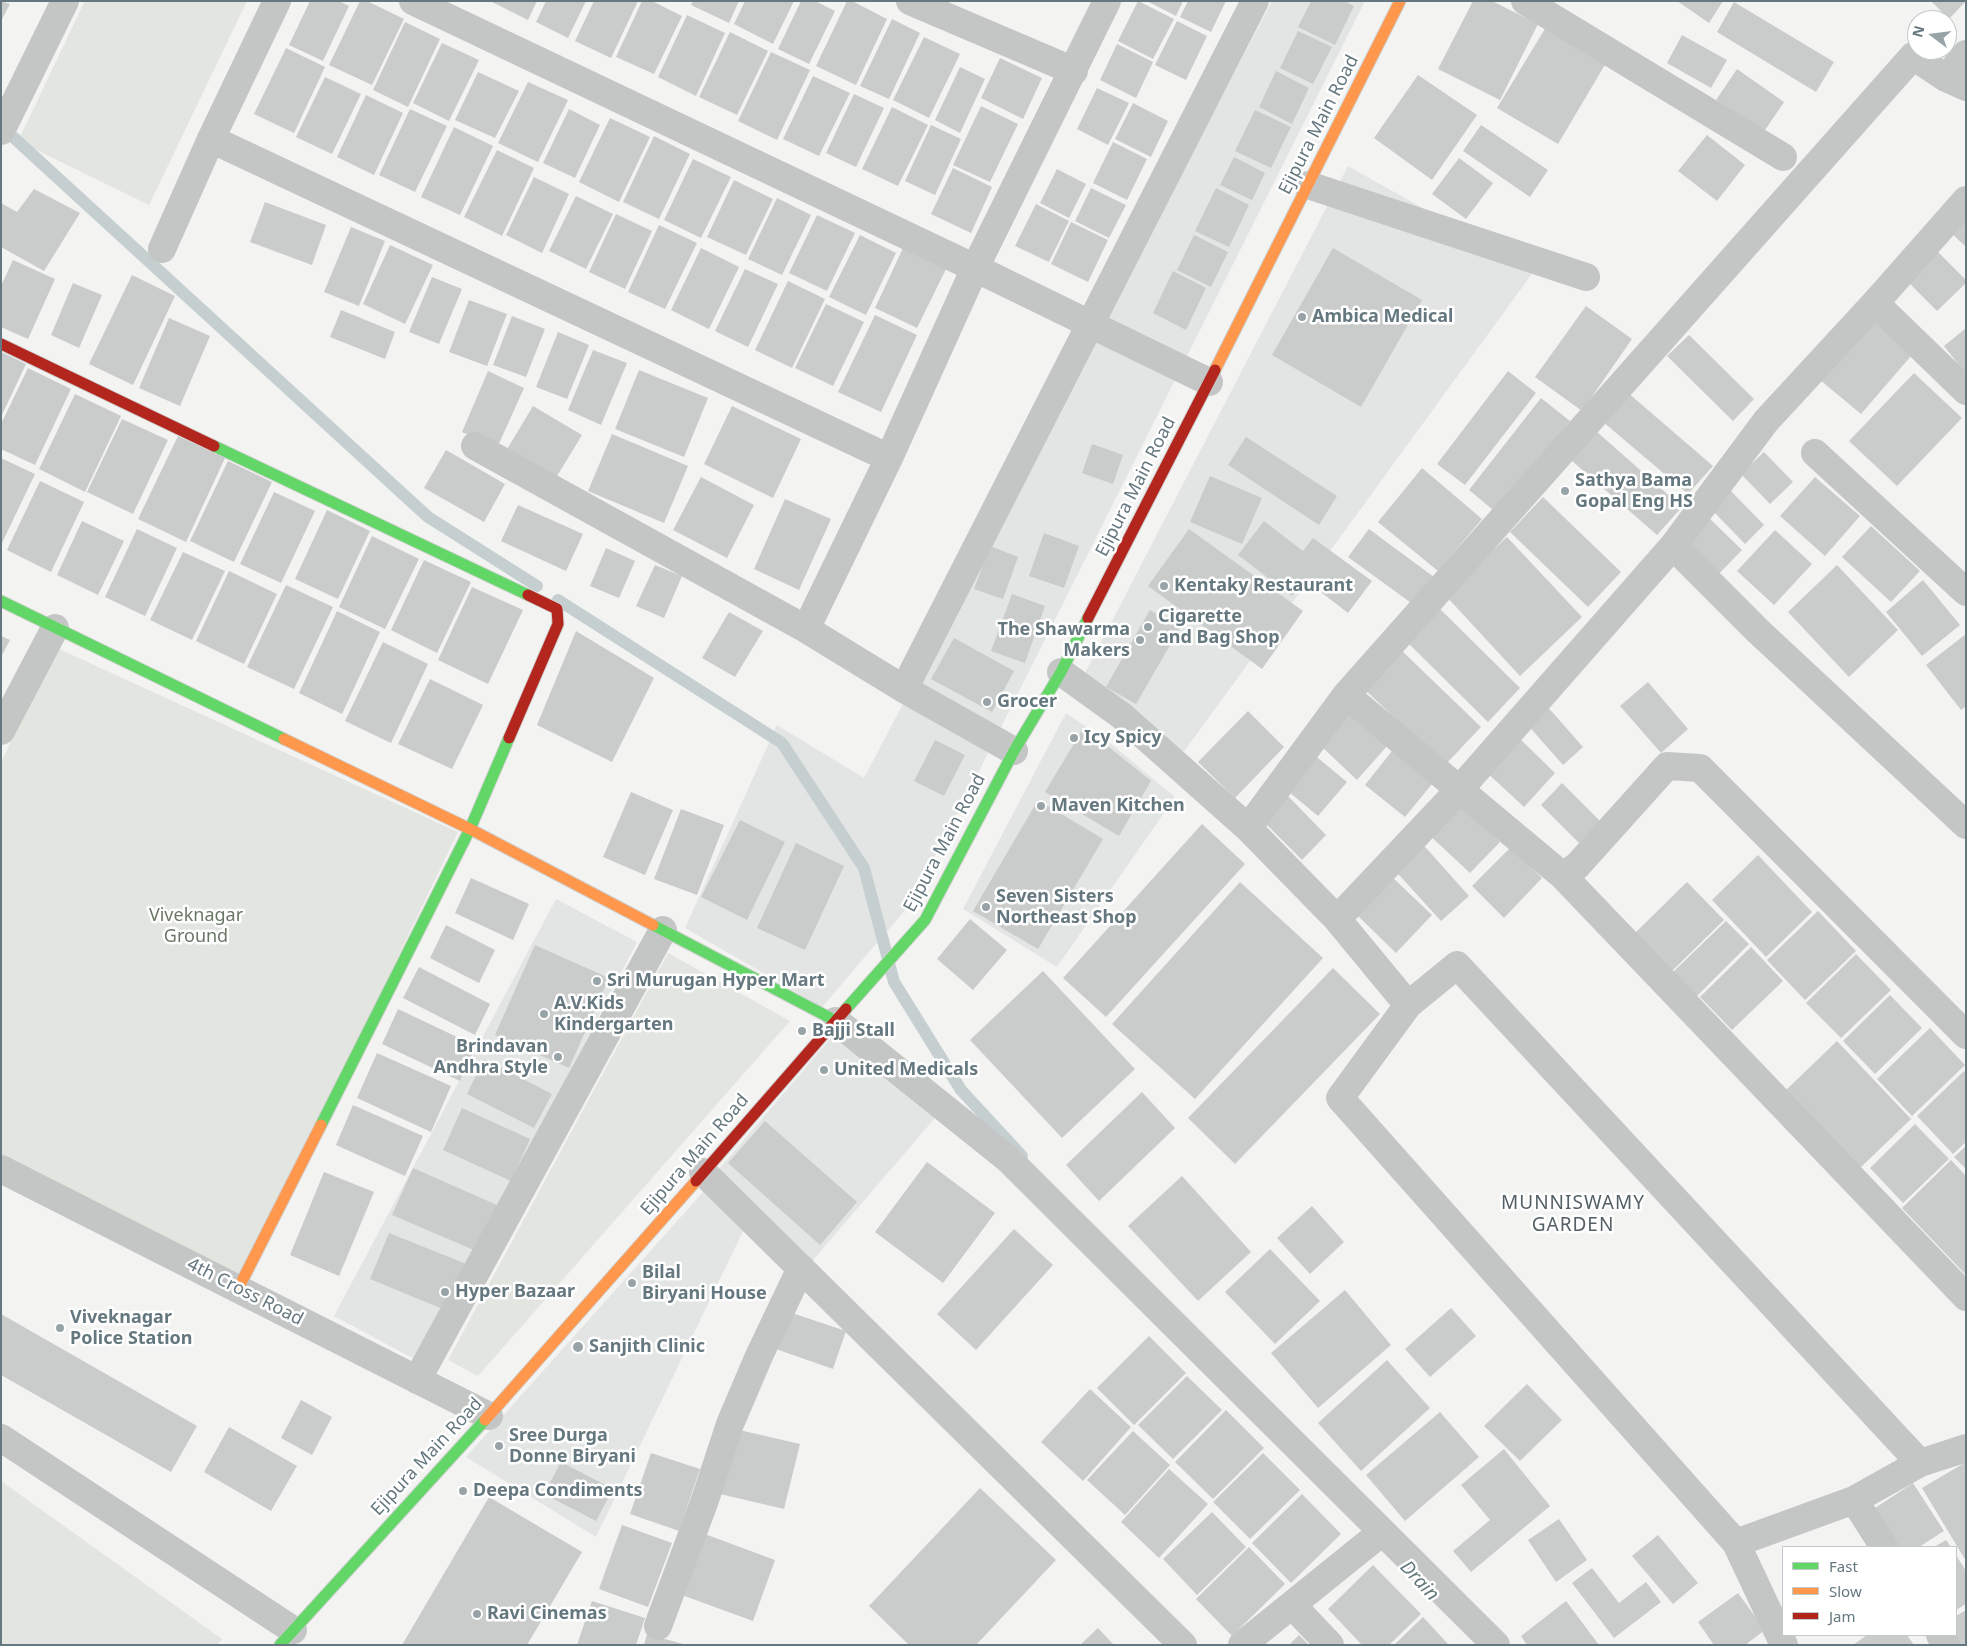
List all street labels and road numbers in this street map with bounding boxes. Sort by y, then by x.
street label: Ejipura Main Road [1275,52,1363,198]
street label: Ejipura Main Road [1092,414,1180,560]
street label: Ejipura Main Road [899,770,991,916]
street label: Ejipura Main Road [637,1090,753,1220]
street label: 4th Cross Road [183,1254,307,1330]
street label: Ejipura Main Road [367,1394,487,1520]

